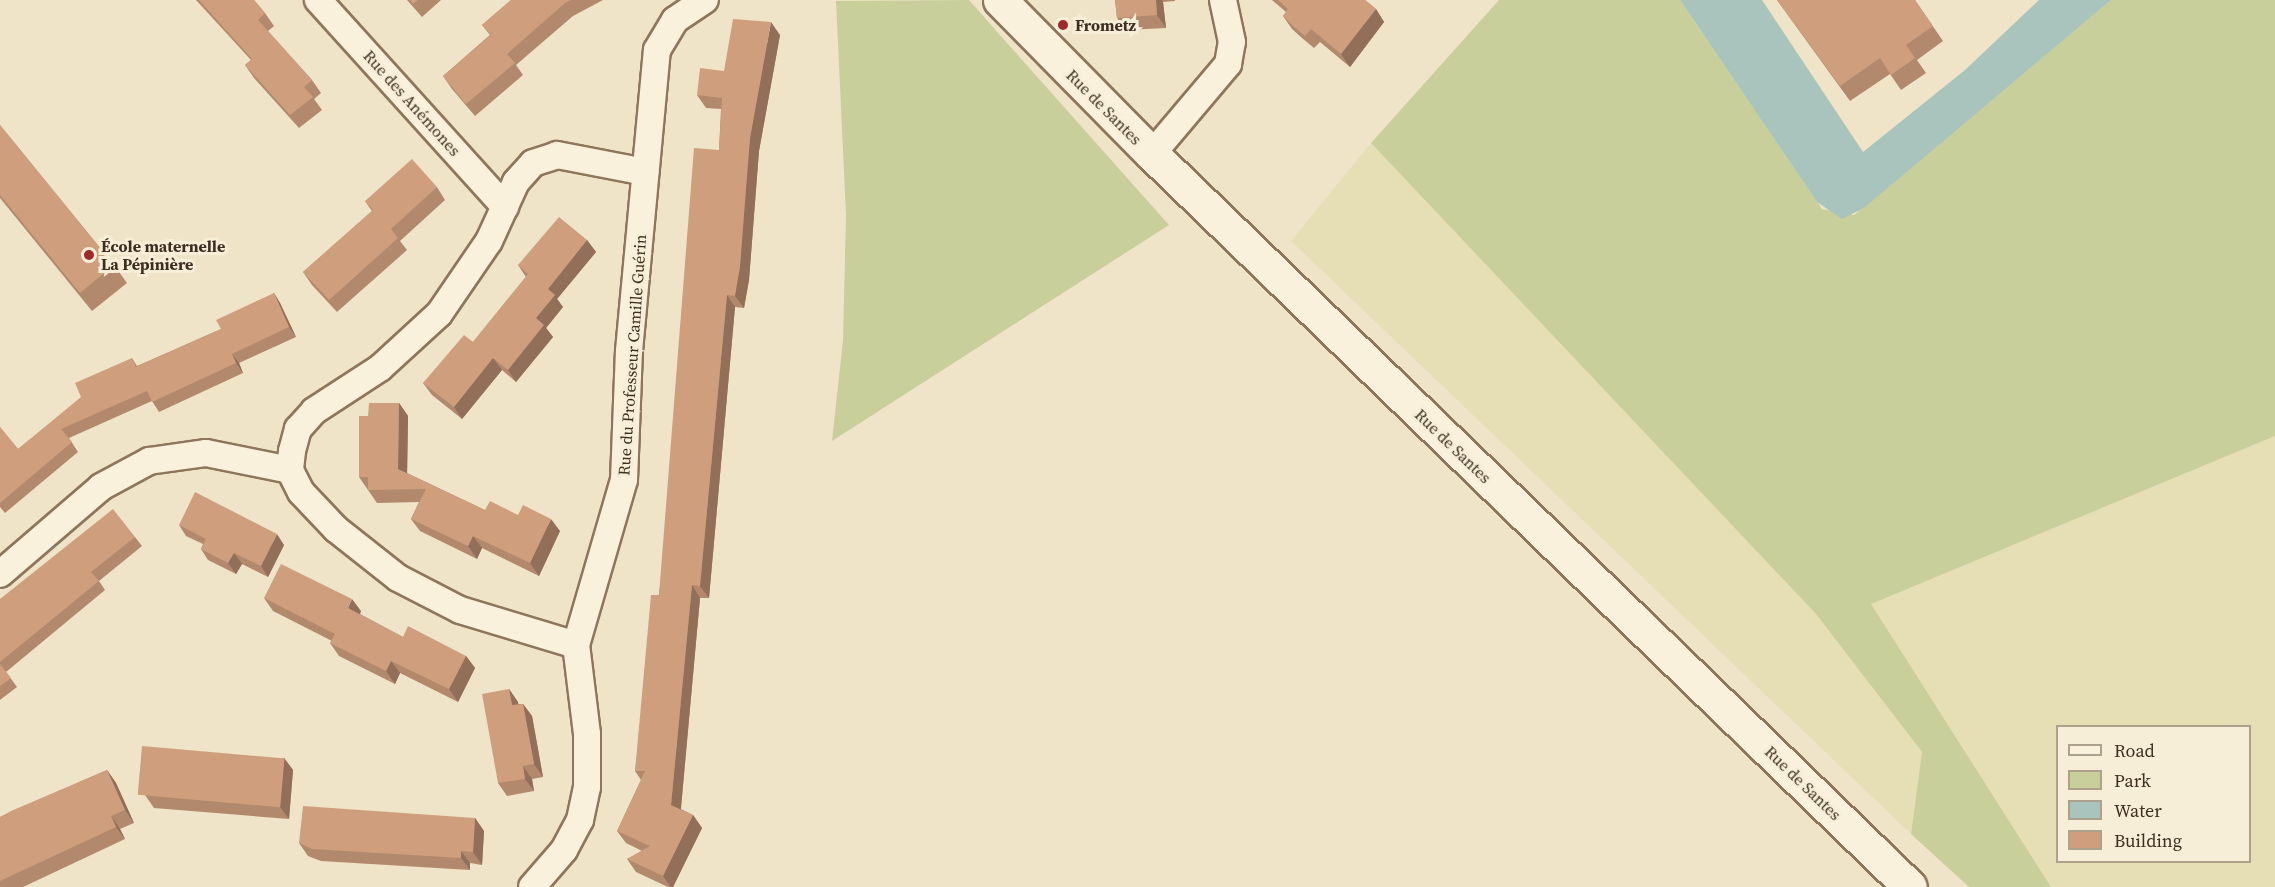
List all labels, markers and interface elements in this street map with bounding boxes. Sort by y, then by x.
place label: Frometz [1075,15,1136,35]
marker: Frometz [1056,18,1070,32]
street label: Rue des Anémones [359,46,465,160]
street label: Rue de Santes [1062,65,1146,149]
street label: Rue du Professeur Camille Guérin [614,234,650,476]
place label: École maternelle La Pépinière [101,236,225,274]
marker: École maternelle La Pépinière [82,248,96,262]
street label: Rue de Santes [1411,405,1495,487]
legend [2056,725,2251,863]
text: Road [2114,738,2155,763]
street label: Rue de Santes [1761,742,1845,824]
text: Park [2114,768,2151,793]
text: Water [2114,798,2162,823]
text: Building [2114,828,2182,853]

